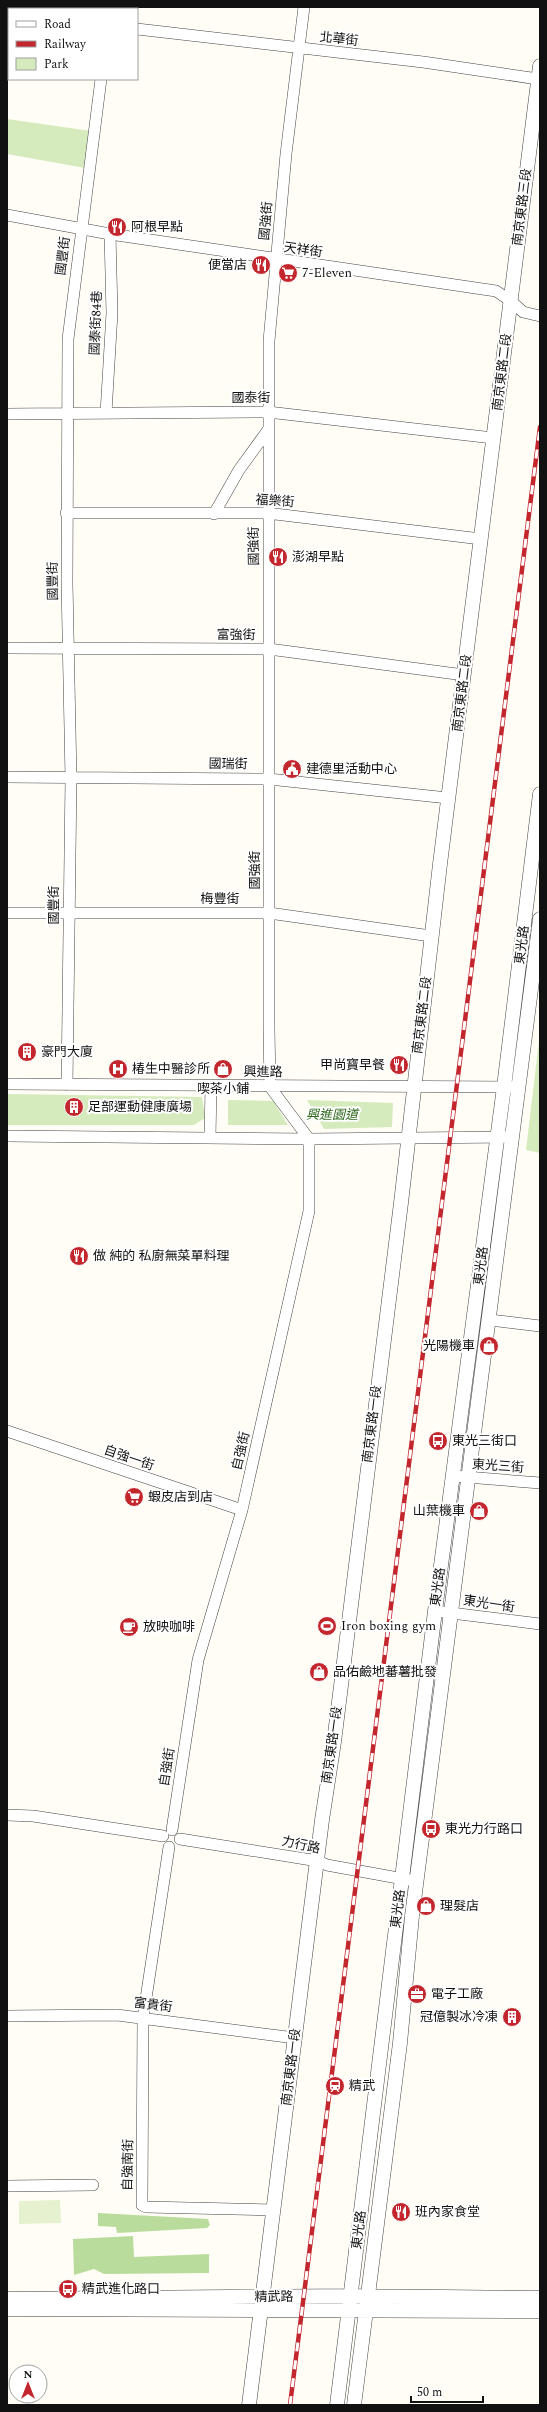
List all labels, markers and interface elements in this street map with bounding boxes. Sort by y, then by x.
legend [8,8,138,80]
text: Road [44,15,71,34]
street label: 北華街 [319,27,359,51]
text: Railway [44,35,87,54]
text: Park [44,55,69,74]
street label: 南京東路三段 [507,167,537,247]
street label: 國強街 [254,201,278,241]
restaurant icon: 阿根早點 [106,216,128,238]
place label: 阿根早點 [131,217,183,237]
street label: 國豐街 [51,235,75,277]
street label: 天祥街 [282,237,324,263]
restaurant icon: 便當店 [250,254,272,276]
place label: 便當店 [208,255,247,275]
supermarket icon: 7-Eleven [277,262,299,284]
place label: 7-Eleven [302,263,352,283]
street label: 國泰街84巷 [85,290,107,356]
street label: 南京東路二段 [487,332,517,412]
street label: 國泰街 [231,388,271,408]
street label: 福樂街 [255,490,295,512]
street label: 國強街 [244,526,264,566]
restaurant icon: 澎湖早點 [267,546,289,568]
place label: 澎湖早點 [292,547,344,567]
street label: 國豐街 [43,561,63,601]
street label: 富強街 [216,625,256,645]
street label: 南京東路二段 [447,653,477,733]
street label: 國瑞街 [208,754,248,774]
public building icon: 建德里活動中心 [281,758,303,780]
place label: 建德里活動中心 [306,759,397,779]
street label: 國強街 [245,850,265,890]
street label: 國豐街 [44,885,64,925]
street label: 梅豐街 [200,889,240,909]
street label: 東光路 [510,924,534,966]
street label: 南京東路二段 [407,975,437,1055]
building icon: 豪門大廈 [16,1041,38,1063]
place label: 豪門大廈 [41,1042,93,1062]
restaurant icon: 甲尚寶早餐 [388,1054,410,1076]
place label: 甲尚寶早餐 [320,1055,385,1075]
hospital icon: 椿生中醫診所 [107,1058,129,1080]
shop icon: 喫茶小鋪 [212,1058,234,1080]
place label: 椿生中醫診所 [132,1059,210,1079]
street label: 興進路 [243,1062,283,1082]
place label: 喫茶小鋪 [197,1079,249,1099]
building icon: 足部運動健康廣場 [63,1096,85,1118]
place label: 足部運動健康廣場 [88,1097,192,1117]
park label: 興進園道 [306,1105,360,1125]
restaurant icon: 做 純的 私廚無菜單料理 [68,1245,90,1267]
street label: 東光路 [469,1245,493,1287]
place label: 做 純的 私廚無菜單料理 [93,1246,230,1266]
shop icon: 光陽機車 [478,1335,500,1357]
place label: 光陽機車 [423,1336,475,1356]
street label: 南京東路一段 [357,1384,387,1464]
street label: 自強街 [227,1430,255,1472]
bus stop icon: 東光三街口 [427,1430,449,1452]
place label: 東光三街口 [452,1431,517,1451]
street label: 自強一街 [101,1440,157,1476]
street label: 東光三街 [471,1454,525,1478]
supermarket icon: 蝦皮店到店 [123,1486,145,1508]
place label: 蝦皮店到店 [148,1487,213,1507]
shop icon: 山葉機車 [468,1500,490,1522]
place label: 山葉機車 [413,1501,465,1521]
street label: 東光路 [425,1566,451,1608]
street label: 東光一街 [462,1590,516,1618]
sports icon: Iron boxing gym [316,1615,338,1637]
cafe icon: 放映咖啡 [118,1616,140,1638]
place label: Iron boxing gym [341,1616,436,1636]
place label: 放映咖啡 [143,1617,195,1637]
shop icon: 品佑鹼地蕃薯批發 [308,1661,330,1683]
place label: 品佑鹼地蕃薯批發 [333,1662,437,1682]
street label: 南京東路一段 [317,1705,347,1785]
street label: 自強街 [154,1746,180,1788]
bus stop icon: 東光力行路口 [420,1818,442,1840]
place label: 東光力行路口 [445,1819,523,1839]
street label: 力行路 [280,1831,322,1859]
street label: 東光路 [386,1888,410,1930]
shop icon: 理髮店 [415,1895,437,1917]
place label: 理髮店 [440,1896,479,1916]
office icon: 電子工廠 [406,1983,428,2005]
place label: 電子工廠 [431,1984,483,2004]
street label: 富貴街 [132,1993,174,2017]
building icon: 冠億製冰冷凍 [501,2006,523,2028]
place label: 冠億製冰冷凍 [420,2007,498,2027]
street label: 南京東路一段 [276,2027,306,2107]
station icon: 精武 [324,2075,346,2097]
place label: 精武 [349,2076,375,2096]
street label: 自強南街 [118,2139,138,2191]
restaurant icon: 班內家食堂 [390,2201,412,2223]
place label: 班內家食堂 [415,2202,480,2222]
street label: 東光路 [347,2209,371,2251]
bus stop icon: 精武進化路口 [57,2278,79,2300]
place label: 精武進化路口 [82,2279,160,2299]
street label: 精武路 [254,2287,294,2307]
north arrow [8,2364,48,2404]
text: N [24,2366,33,2383]
scale bar [411,2378,483,2404]
text: 50 m [417,2383,442,2402]

